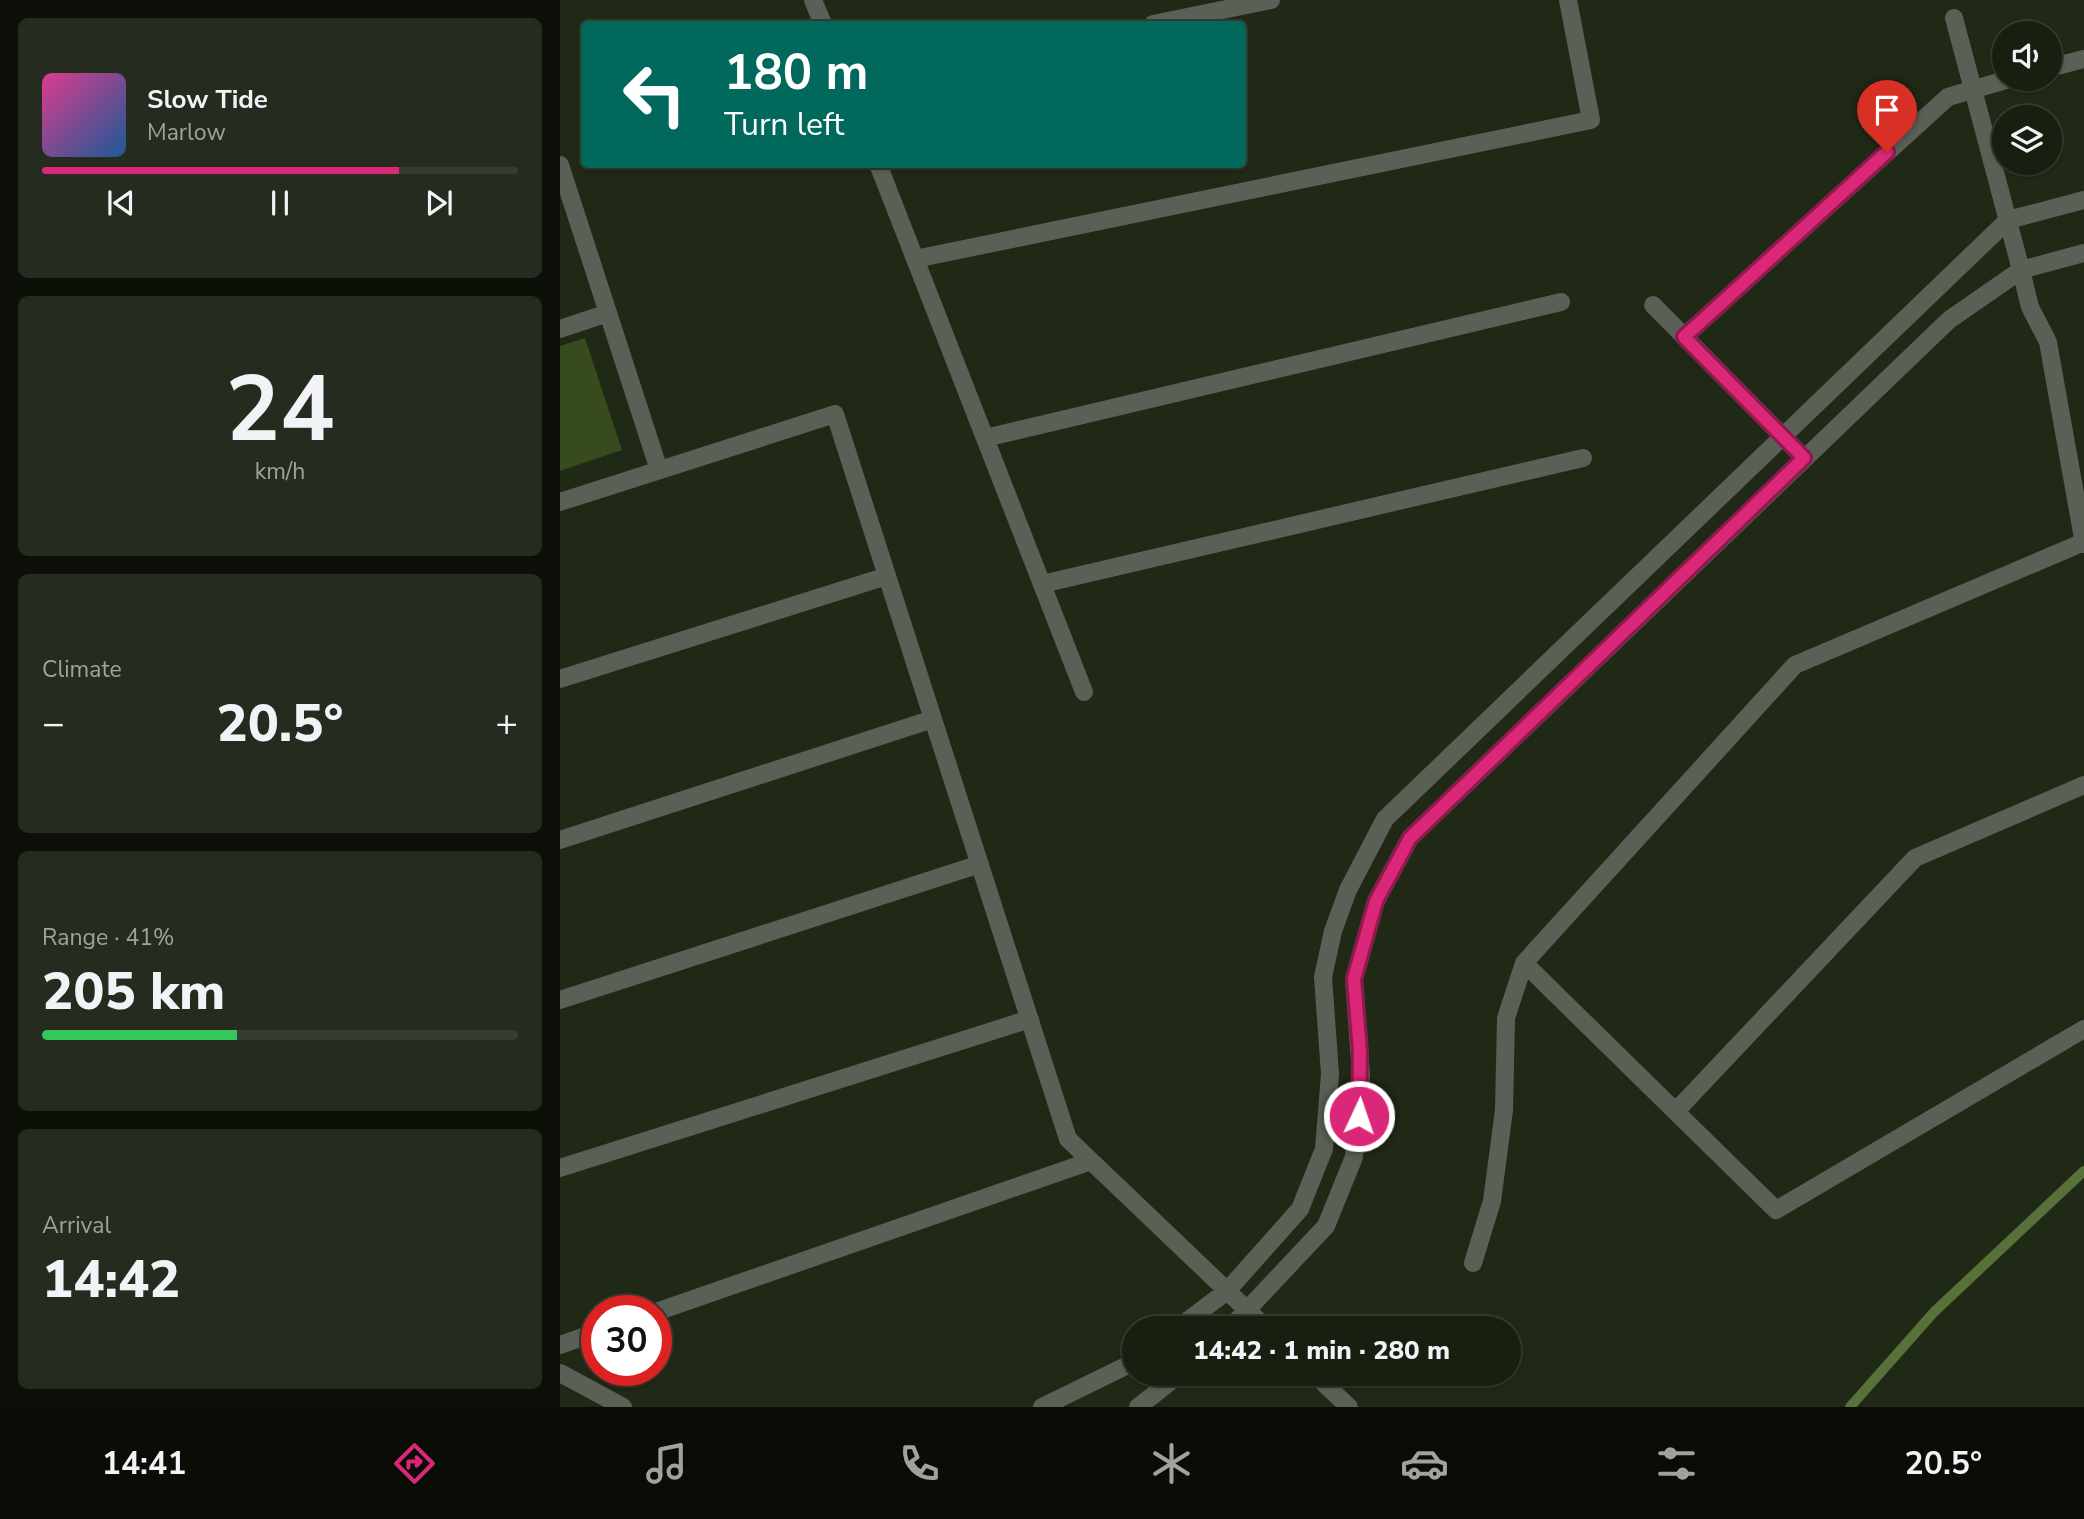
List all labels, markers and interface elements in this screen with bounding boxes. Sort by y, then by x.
map controls [1992,21,2062,175]
button: sound [1992,21,2062,91]
text: 180 m [724,39,868,106]
icon: left [609,49,700,140]
pin [1857,80,1917,152]
text: Slow Tide [147,82,268,117]
icon: arrive [1868,91,1906,129]
text: Turn left [724,103,844,146]
button: layers [1992,105,2062,175]
text: Marlow [147,117,226,148]
icon: previous [102,184,140,222]
icon: pause [261,184,299,222]
icon: next [420,184,458,222]
text: 24 [225,348,335,472]
text: km/h [255,456,305,487]
text: Climate [42,654,122,685]
text: 20.5° [216,688,344,759]
text: − [42,698,65,749]
text: + [495,698,518,749]
text: Range · 41% [42,922,174,953]
text: 205 km [42,956,225,1027]
position arrow [1322,1079,1396,1153]
text: Arrival [42,1210,111,1241]
text: 14:42 [42,1244,180,1315]
speed limit sign: 30 [581,1295,672,1386]
text: 14:42 · 1 min · 280 m [1193,1333,1450,1368]
icon: directions [390,1439,439,1488]
icon: music [642,1439,691,1488]
icon: phone [895,1439,944,1488]
icon: climate [1147,1439,1196,1488]
icon: car [1400,1439,1449,1488]
icon: filters [1652,1439,1701,1488]
text: 14:41 [102,1442,186,1485]
text: 20.5° [1905,1442,1982,1485]

